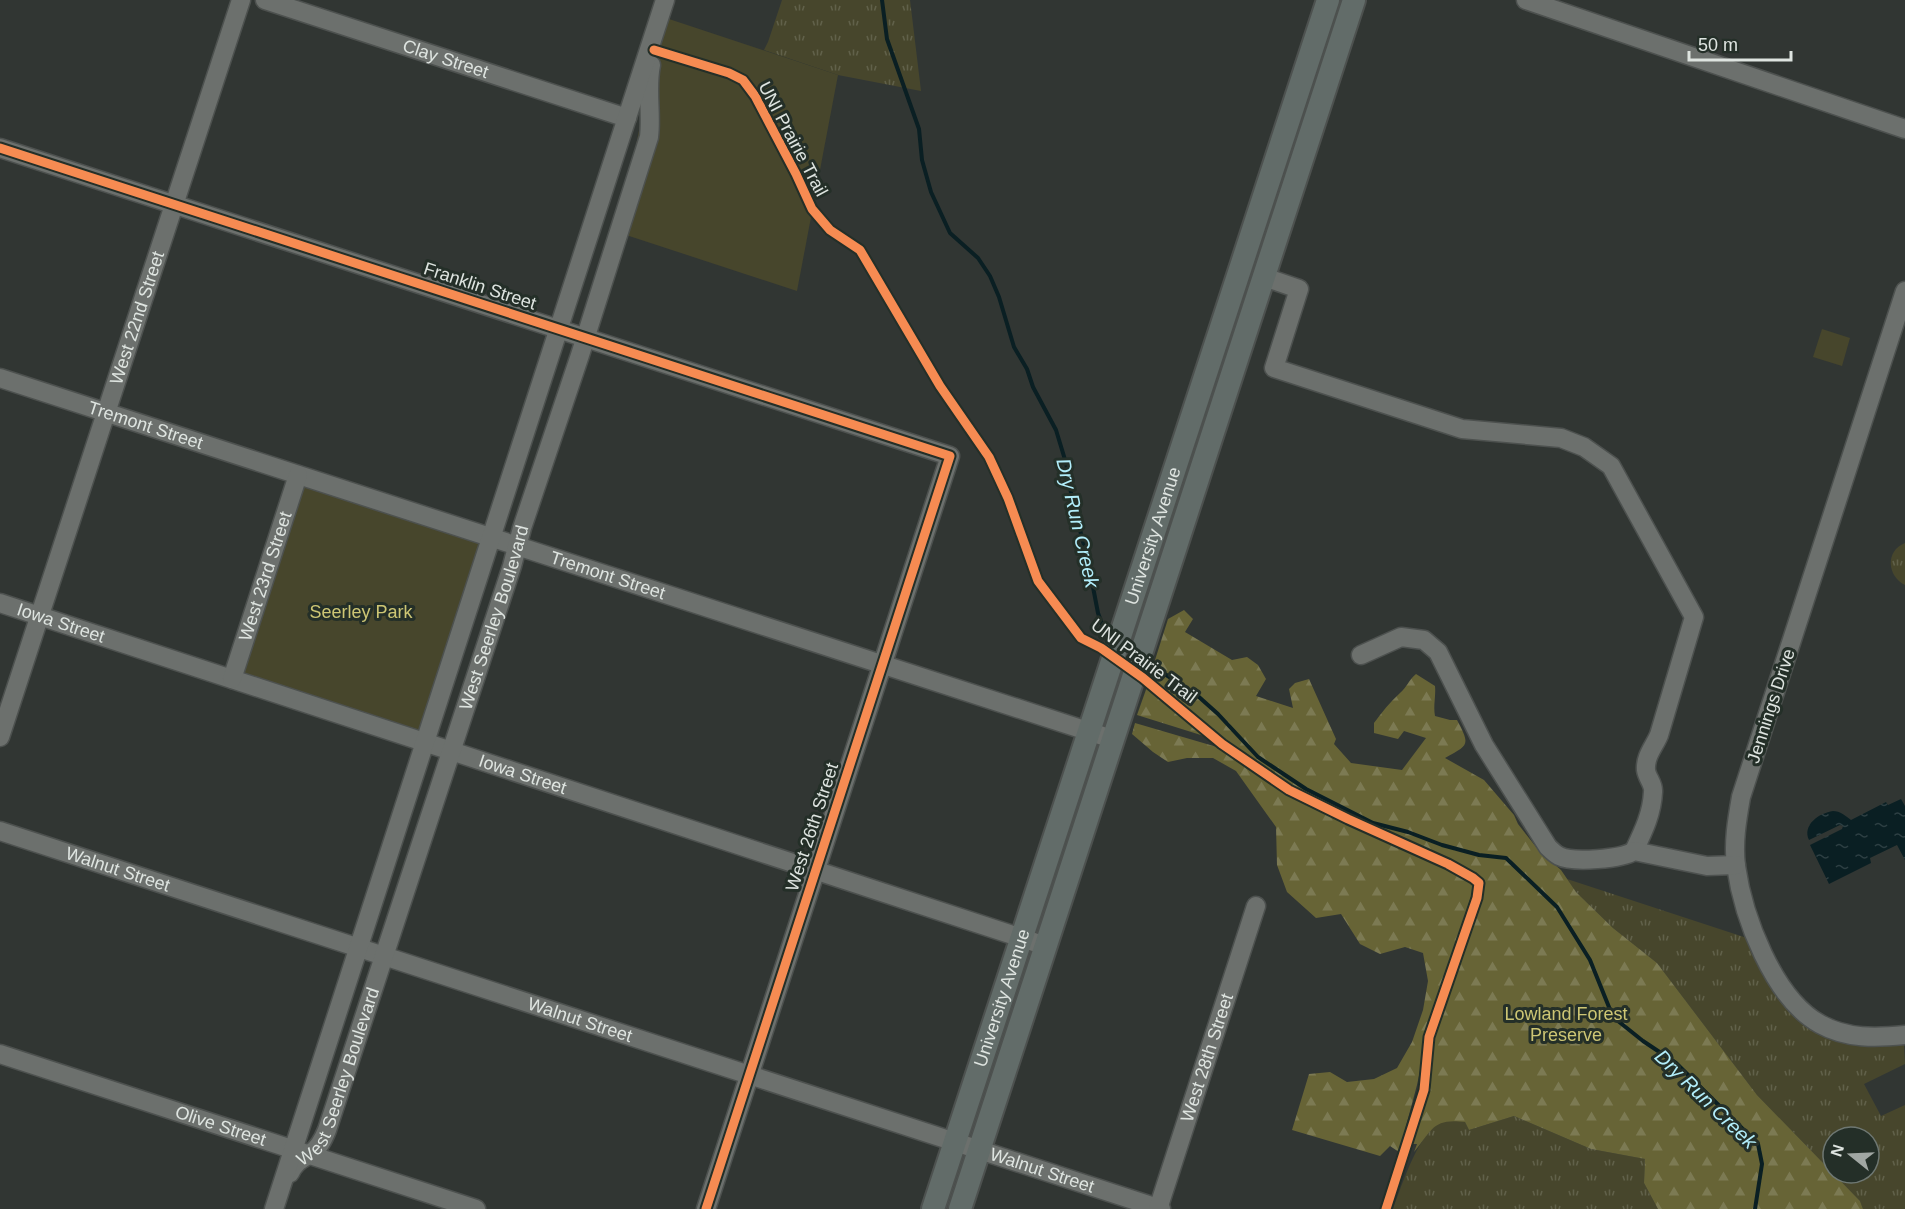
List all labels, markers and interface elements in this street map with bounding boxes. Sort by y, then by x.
scale bar [1689,24,1791,62]
text: 50 m [1698,35,1738,55]
street label: Clay Street [400,36,491,82]
street label: UNI Prairie Trail [754,78,832,200]
street label: West 22nd Street [106,249,168,387]
street label: Franklin Street [421,258,539,314]
street label: Tremont Street [86,397,205,453]
water label: Dry Run Creek [1052,456,1104,591]
street label: University Avenue [1121,465,1185,607]
street label: West 23rd Street [235,509,296,643]
street label: West Seerley Boulevard [455,523,532,713]
street label: Tremont Street [548,547,668,603]
street label: Iowa Street [14,599,107,647]
park label: Seerley Park [309,602,414,622]
street label: UNI Prairie Trail [1087,615,1201,707]
street label: Jennings Drive [1743,646,1799,766]
street label: Iowa Street [476,751,569,798]
street label: West 26th Street [782,760,842,894]
street label: Walnut Street [63,843,173,896]
street label: University Avenue [970,927,1034,1069]
street label: West Seerley Boulevard [293,985,383,1170]
street label: West 28th Street [1177,991,1237,1124]
street label: Walnut Street [525,994,635,1046]
park label: Lowland Forest Preserve [1504,1004,1628,1045]
water label: Dry Run Creek [1651,1045,1762,1154]
street label: Olive Street [173,1102,268,1150]
north arrow [1821,1125,1881,1185]
text: N [1827,1142,1847,1159]
street label: Walnut Street [987,1144,1097,1197]

